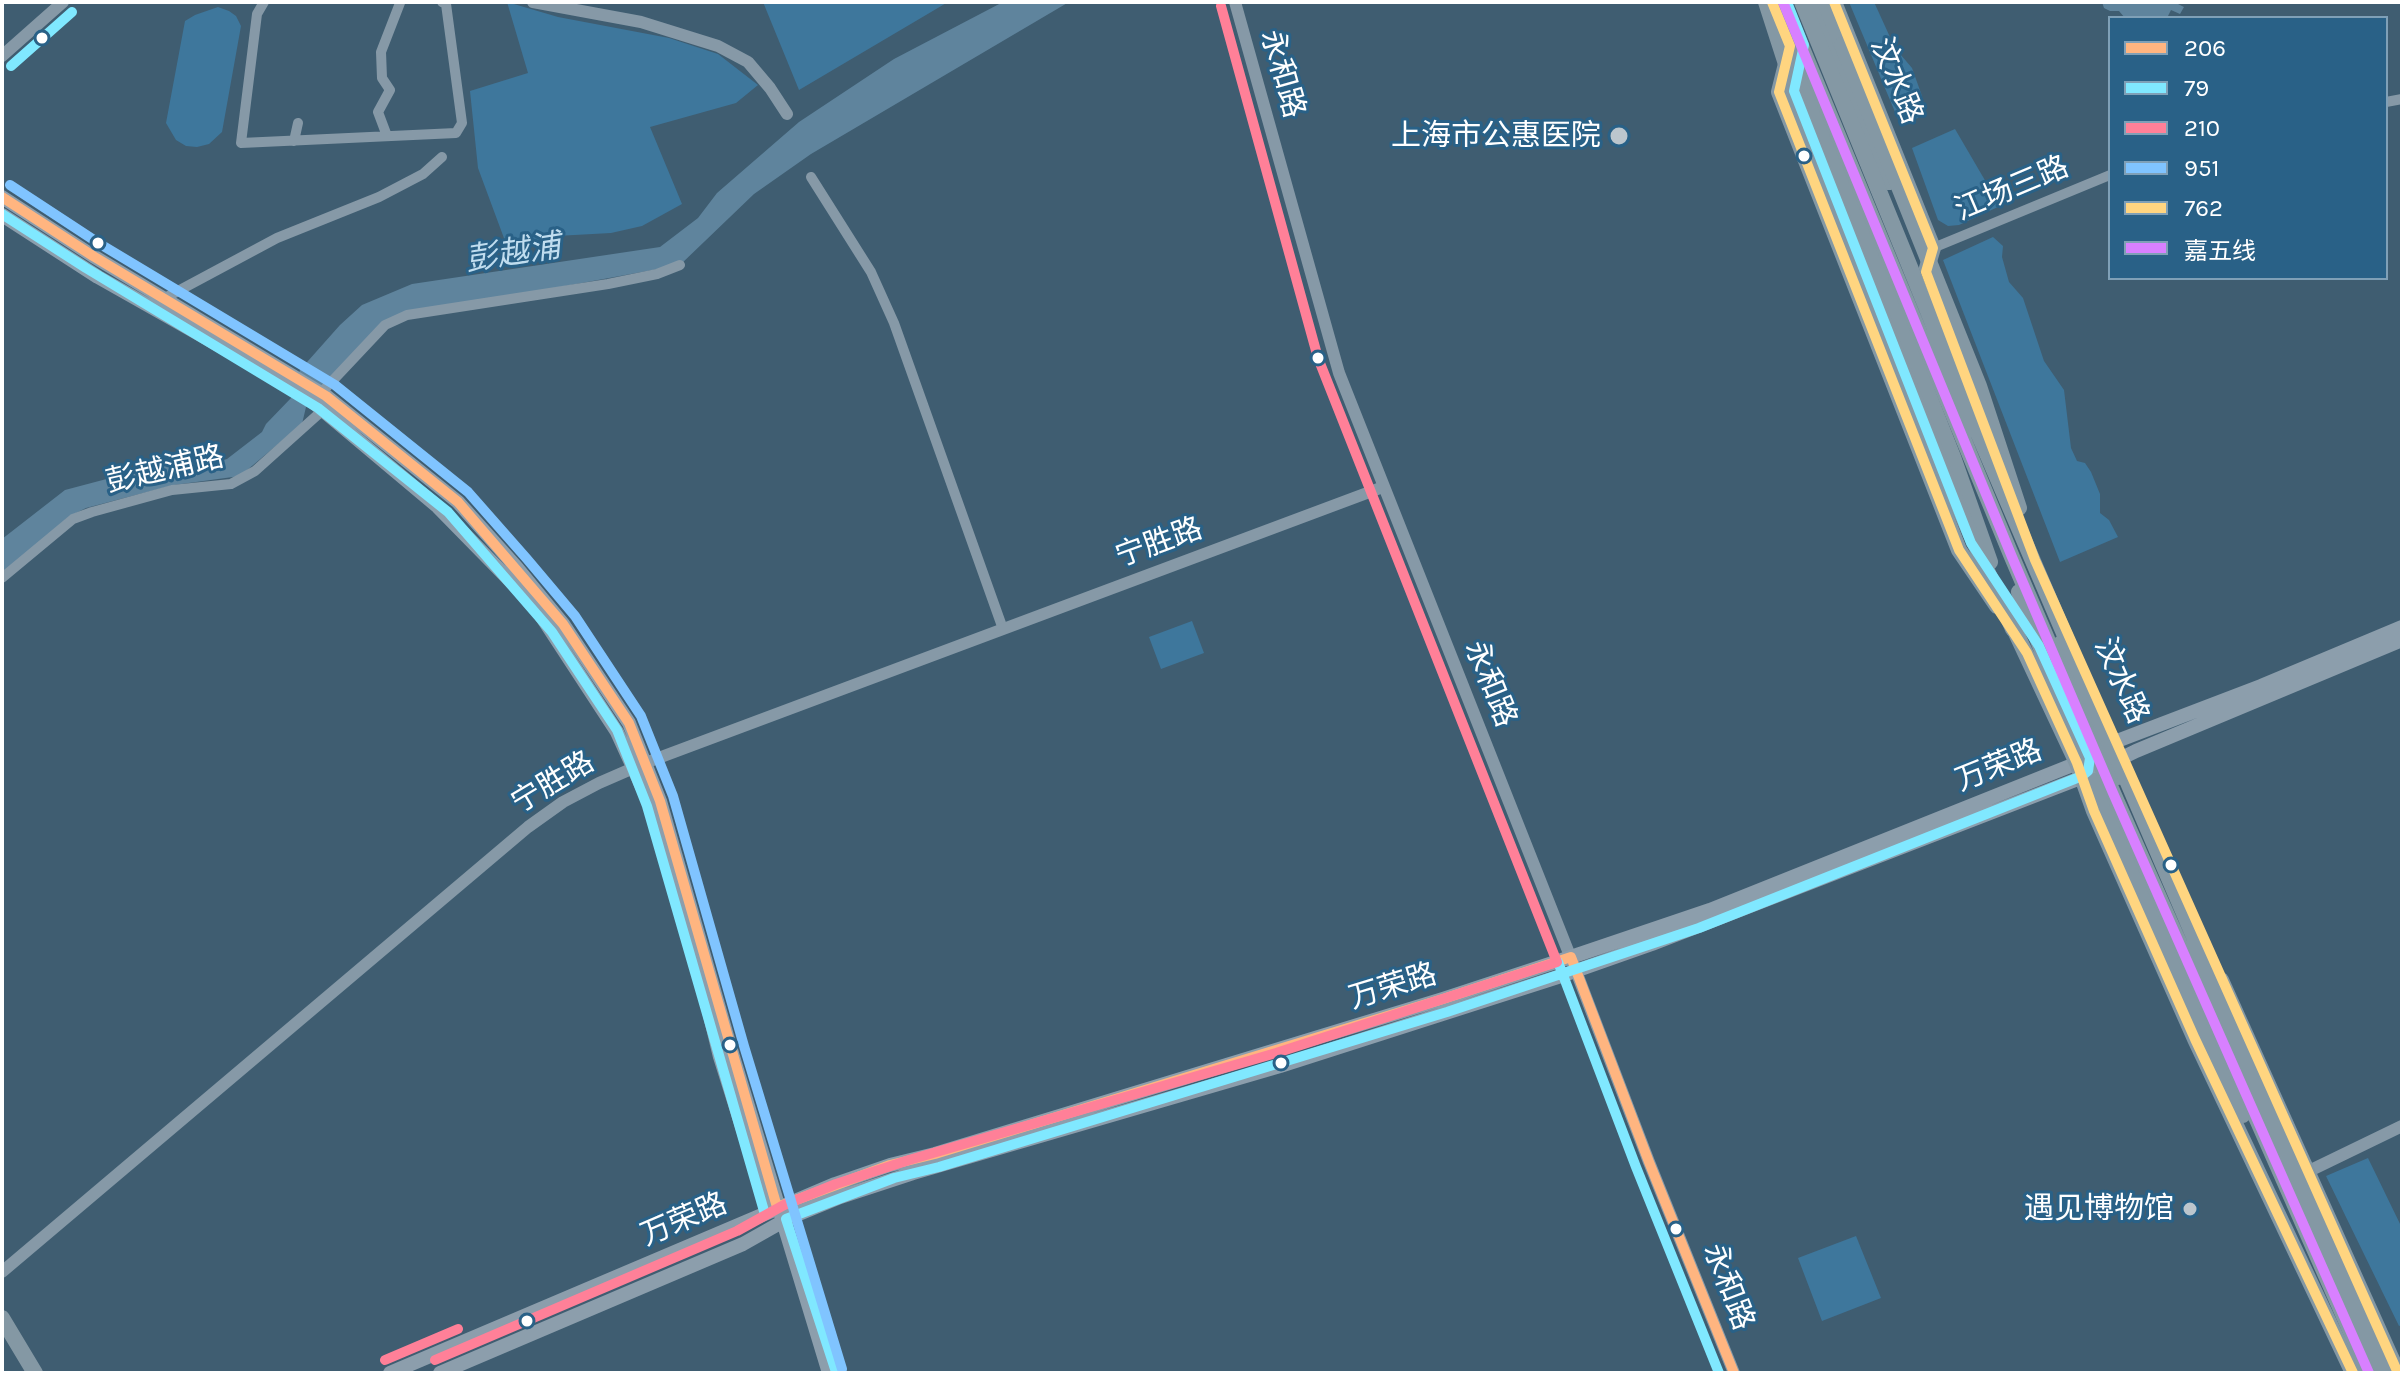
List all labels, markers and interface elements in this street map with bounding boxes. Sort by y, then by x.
legend [2108,16,2388,280]
street label: 永和路 [1252,26,1312,122]
unlabelled marker [34,30,50,46]
street label: 汶水路 [1862,33,1930,129]
text: 206 [2184,34,2226,62]
text: 79 [2184,74,2209,102]
text: 210 [2184,114,2220,142]
place label: 上海市公惠医院 [1391,118,1601,154]
marker: 上海市公惠医院 [1608,125,1630,147]
unlabelled marker [1796,148,1812,164]
street label: 江场三路 [1950,149,2074,229]
text: 951 [2184,154,2219,182]
text: 762 [2184,194,2223,222]
water label: 彭越浦 [463,228,563,280]
unlabelled marker [90,235,106,251]
text: 嘉五线 [2184,237,2256,265]
unlabelled marker [1310,350,1326,366]
street label: 彭越浦路 [102,439,228,501]
street label: 宁胜路 [1111,511,1207,575]
street label: 汶水路 [2086,633,2156,729]
street label: 永和路 [1456,636,1524,732]
street label: 万荣路 [1951,732,2047,800]
street label: 宁胜路 [505,744,601,822]
unlabelled marker [2163,857,2179,873]
street label: 万荣路 [1345,957,1441,1017]
unlabelled marker [722,1037,738,1053]
unlabelled marker [1273,1055,1289,1071]
street label: 万荣路 [636,1186,732,1254]
place label: 遇见博物馆 [2024,1191,2174,1227]
marker: 遇见博物馆 [2181,1200,2199,1218]
unlabelled marker [1668,1221,1684,1237]
street label: 永和路 [1695,1239,1761,1335]
unlabelled marker [519,1313,535,1329]

